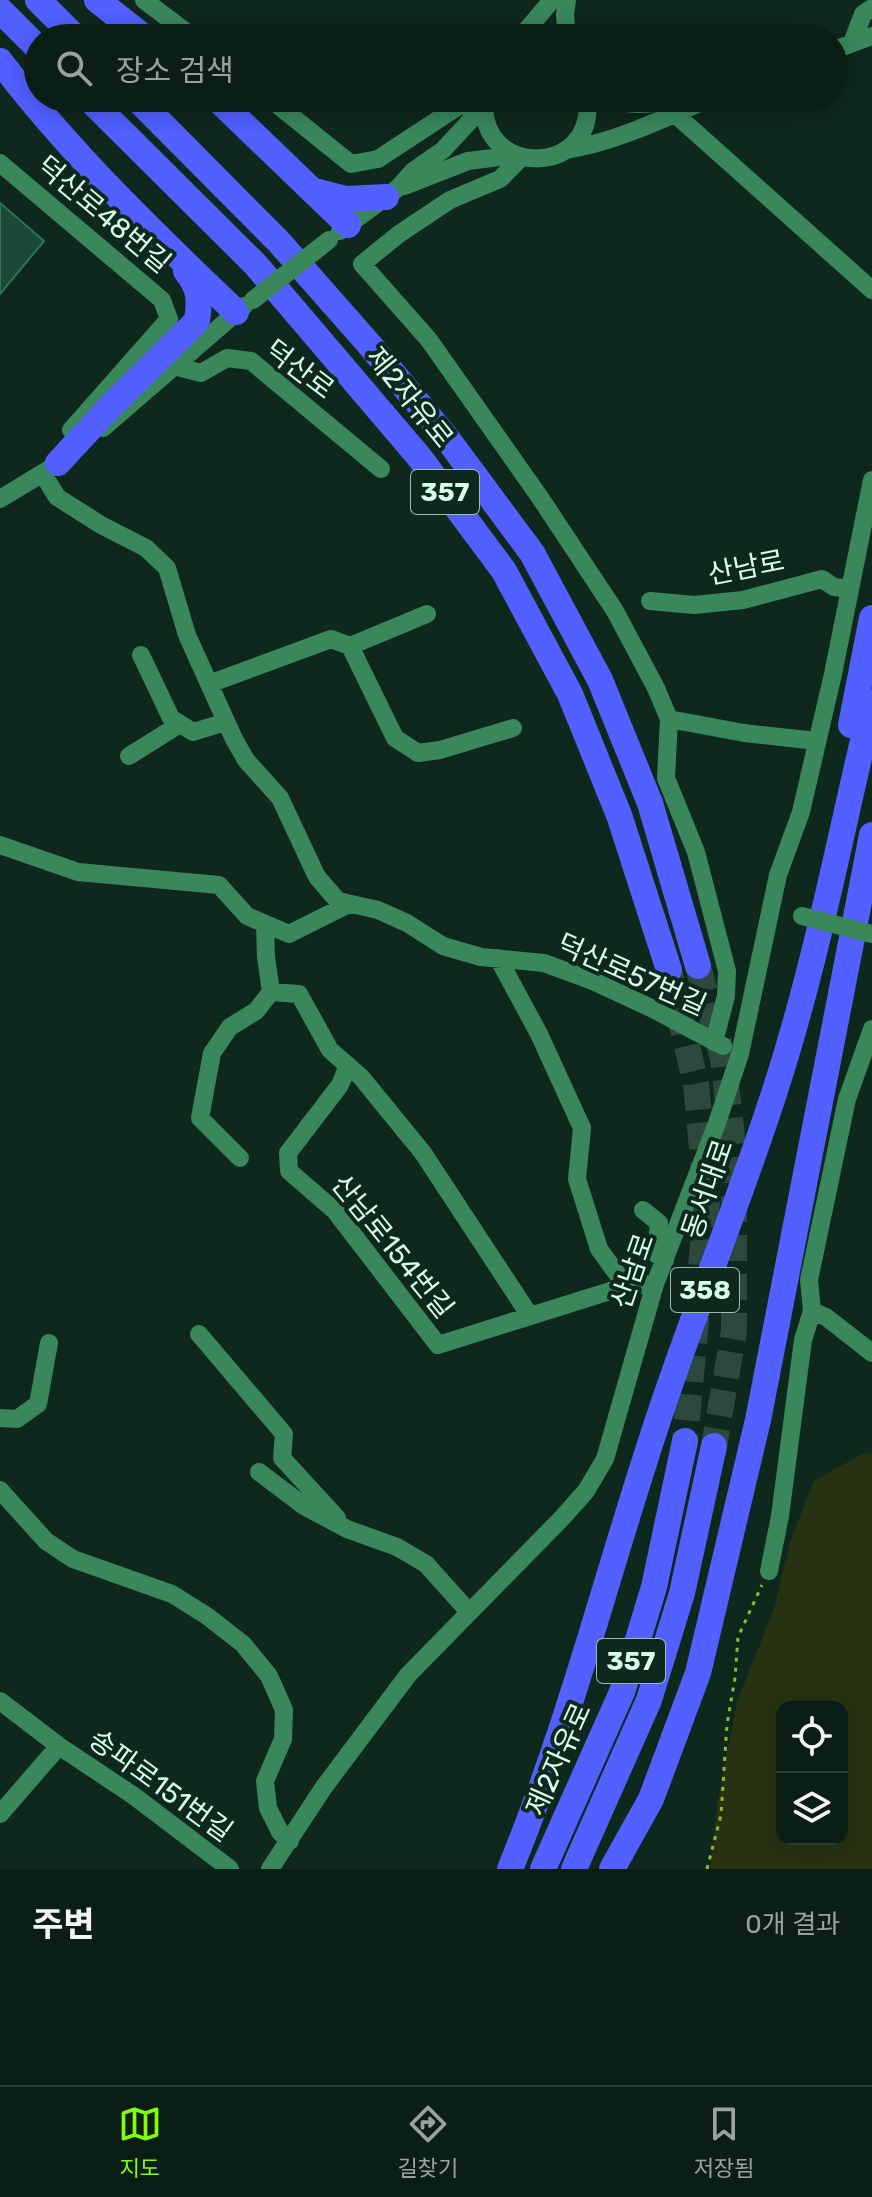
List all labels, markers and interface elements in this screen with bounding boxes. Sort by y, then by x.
search box [24,24,848,112]
icon: search [52,46,96,90]
text: 장소 검색 [116,53,234,89]
street label: 덕산로48번길 [30,149,177,280]
street label: 덕산로 [259,333,340,406]
street label: 제2자유로 [359,341,460,454]
road number: 357 [411,470,479,514]
street label: 산남로 [705,544,787,591]
street label: 덕산로57번길 [552,927,711,1022]
street label: 동서대로 [675,1135,740,1243]
street label: 산남로154번길 [325,1168,460,1325]
street label: 산남로 [604,1229,661,1313]
road number: 358 [671,1268,739,1312]
road number: 357 [597,1639,665,1683]
street label: 제2자유로 [519,1698,598,1820]
map controls [776,1701,848,1845]
button: locate [776,1701,848,1773]
street label: 송파로151번길 [83,1722,239,1848]
button: layers [776,1773,848,1845]
text: 주변 [32,1904,95,1945]
text: 0개 결과 [745,1909,840,1940]
tab: 지도 [118,2102,162,2182]
tab: 길찾기 [397,2102,458,2182]
tab: 저장됨 [693,2102,754,2182]

